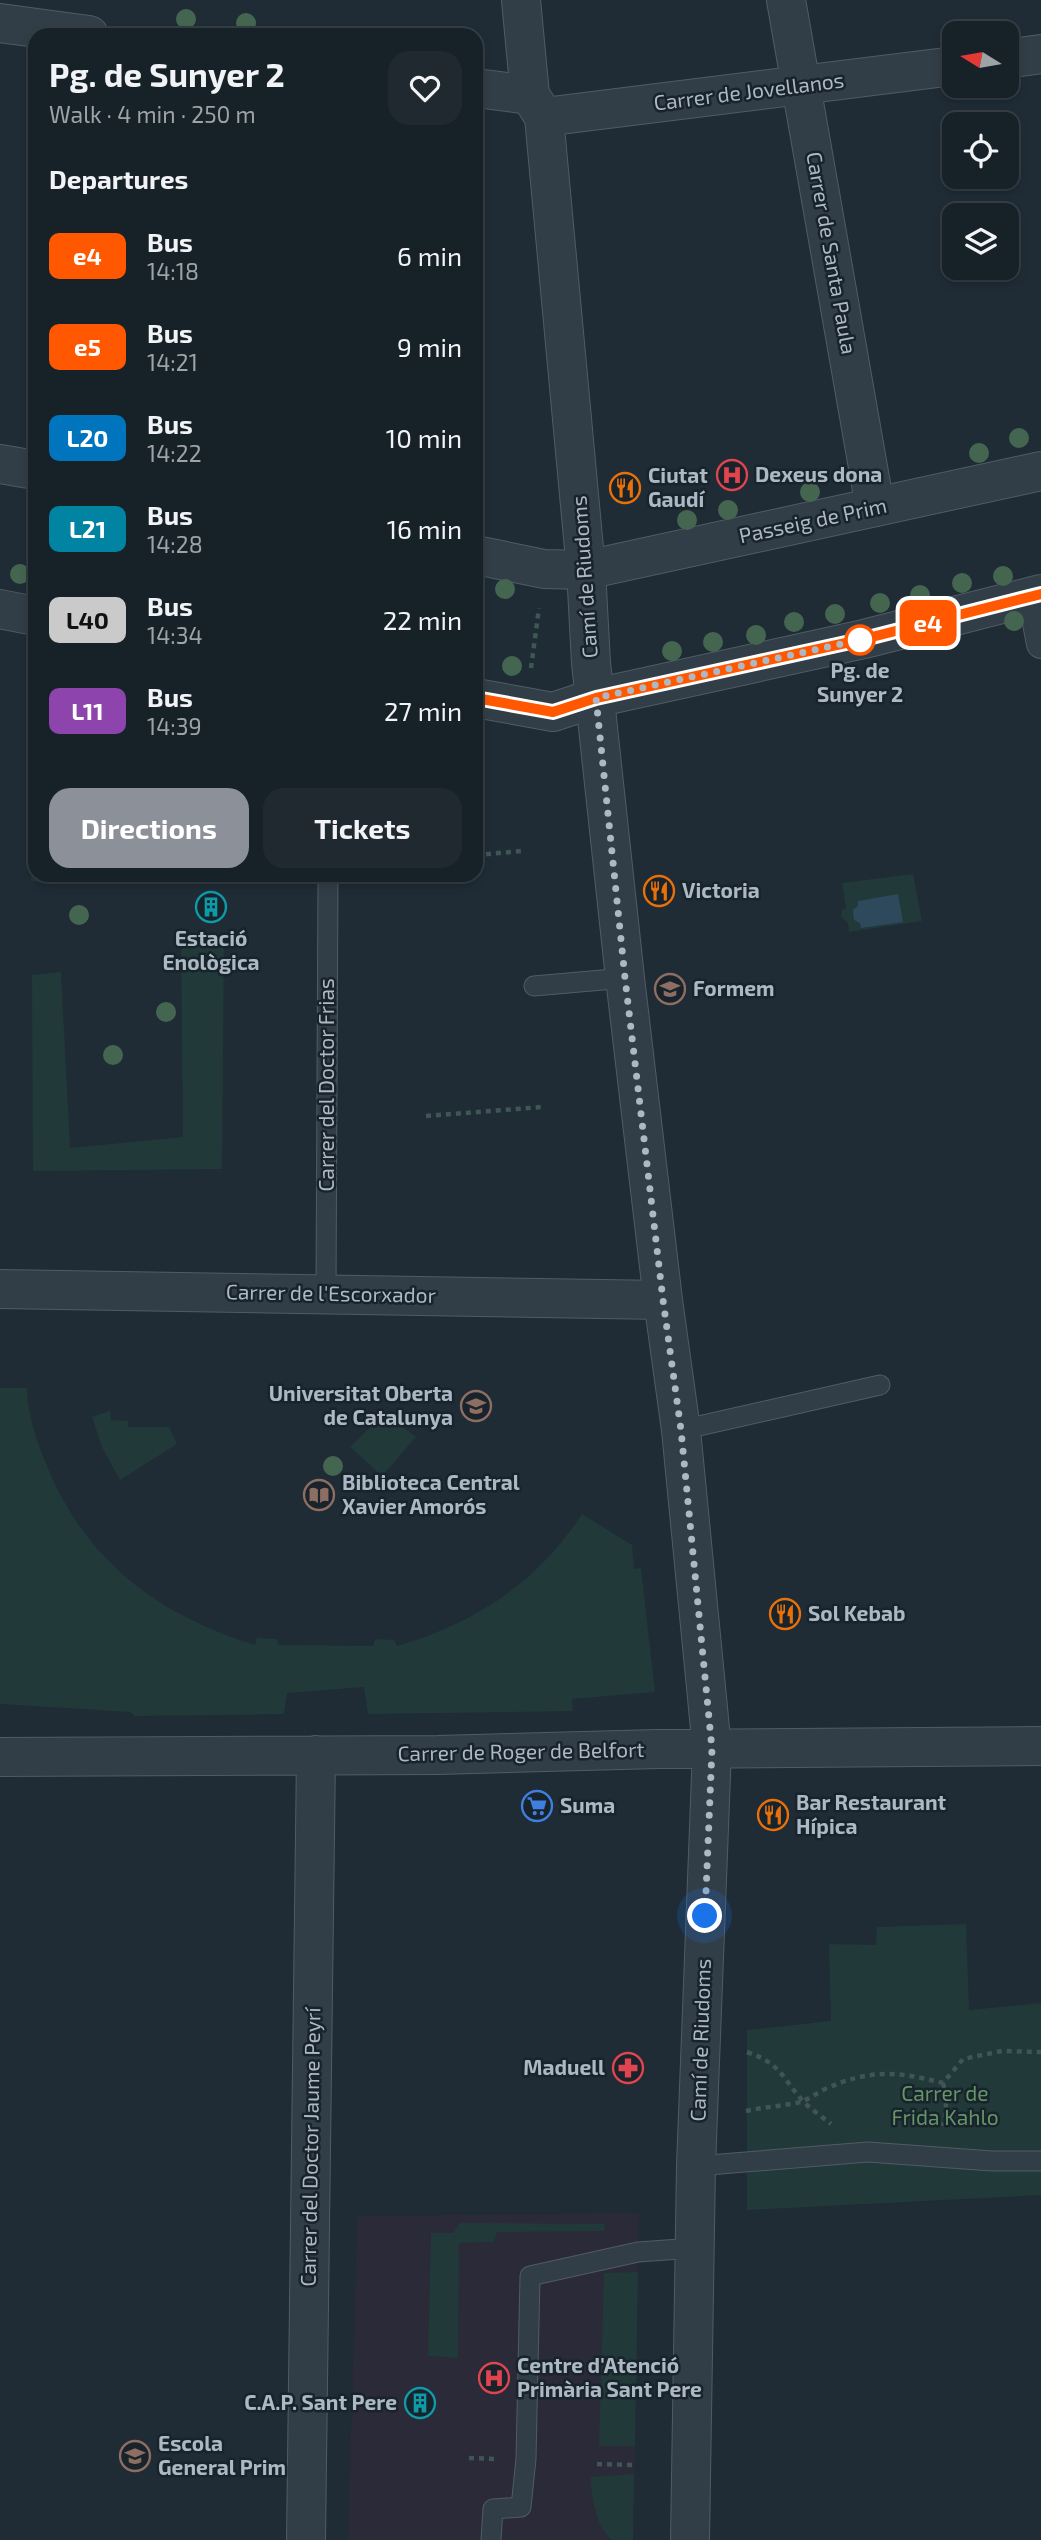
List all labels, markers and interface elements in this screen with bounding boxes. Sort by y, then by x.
north arrow [942,21,1018,98]
map controls [942,21,1019,280]
button: heart [388,51,462,125]
text: Pg. de Sunyer 2 [49,54,285,94]
street label: Carrer de Jovellanos [652,66,845,115]
text: Walk · 4 min · 250 m [49,100,256,128]
button: locate [942,112,1019,189]
street label: Carrer de Santa Paula [802,149,863,356]
text: Departures [49,163,188,194]
button: layers [942,203,1019,280]
text: Bus [147,226,193,257]
text: 6 min [397,240,462,271]
text: e4 [73,241,102,270]
text: 14:18 [147,257,199,285]
text: Bus [147,317,193,348]
text: 9 min [397,331,462,362]
text: e5 [74,332,101,361]
text: 14:21 [147,348,198,376]
text: Bus [147,408,193,439]
text: 10 min [386,422,462,453]
text: L20 [67,423,108,452]
text: 14:22 [147,439,202,467]
hospital icon: Dexeus dona [715,458,749,492]
place label: Dexeus dona [755,461,882,486]
place label: Ciutat Gaudí [648,462,708,511]
restaurant icon: Ciutat Gaudí [608,471,642,505]
street label: Passeig de Prim [736,492,889,547]
street label: Camí de Riudoms [565,495,602,659]
text: Bus [147,499,193,530]
text: 16 min [387,513,462,544]
text: L21 [69,514,106,543]
text: 14:28 [147,530,203,558]
text: Bus [147,590,193,621]
line badge: e4 [897,600,960,646]
text: 22 min [383,604,462,635]
text: L40 [66,605,109,634]
text: e4 [914,608,942,637]
text: 14:34 [147,621,203,649]
marker: Pg. de Sunyer 2 [845,625,875,655]
place label: Pg. de Sunyer 2 [817,657,903,707]
text: Bus [147,681,193,712]
text: 27 min [384,695,462,726]
text: L11 [71,696,104,725]
text: 14:39 [147,712,202,740]
button: Directions [49,788,249,868]
button: Tickets [263,788,462,868]
restaurant icon: Victoria [642,874,676,908]
place label: Victoria [682,877,760,902]
building icon: Estació Enològica [194,890,228,924]
place label: Estació Enològica [162,925,260,974]
school or university icon: Formem [653,972,687,1006]
place label: Formem [693,975,775,1000]
street label: Carrer del Doctor Frias [313,978,338,1192]
street label: Carrer de l'Escorxador [226,1278,437,1307]
place label: Universitat Oberta de Catalunya [269,1380,453,1430]
school or university icon: Universitat Oberta de Catalunya [459,1389,493,1423]
place label: Biblioteca Central Xavier Amorós [342,1469,520,1518]
library icon: Biblioteca Central Xavier Amorós [302,1478,336,1512]
restaurant icon: Sol Kebab [768,1597,802,1631]
place label: Sol Kebab [808,1600,905,1625]
street label: Carrer de Roger de Belfort [397,1736,645,1765]
supermarket icon: Suma [520,1789,554,1823]
place label: Bar Restaurant Hípica [796,1789,946,1838]
place label: Suma [560,1792,615,1817]
restaurant icon: Bar Restaurant Hípica [756,1798,790,1832]
your location [687,1898,722,1933]
street label: Camí de Riudoms [684,1958,715,2122]
street label: Carrer del Doctor Jaume Peyrí [295,2006,324,2287]
pharmacy icon: Maduell [611,2051,645,2085]
place label: Maduell [523,2054,605,2079]
park label: Carrer de Frida Kahlo [891,2080,999,2129]
place label: Centre d'Atenció Primària Sant Pere [517,2352,702,2401]
hospital icon: Centre d'Atenció Primària Sant Pere [477,2361,511,2395]
building icon: C.A.P. Sant Pere [403,2386,437,2420]
place label: C.A.P. Sant Pere [244,2389,397,2414]
place label: Escola General Prim [158,2430,286,2479]
school or university icon: Escola General Prim [118,2439,152,2473]

